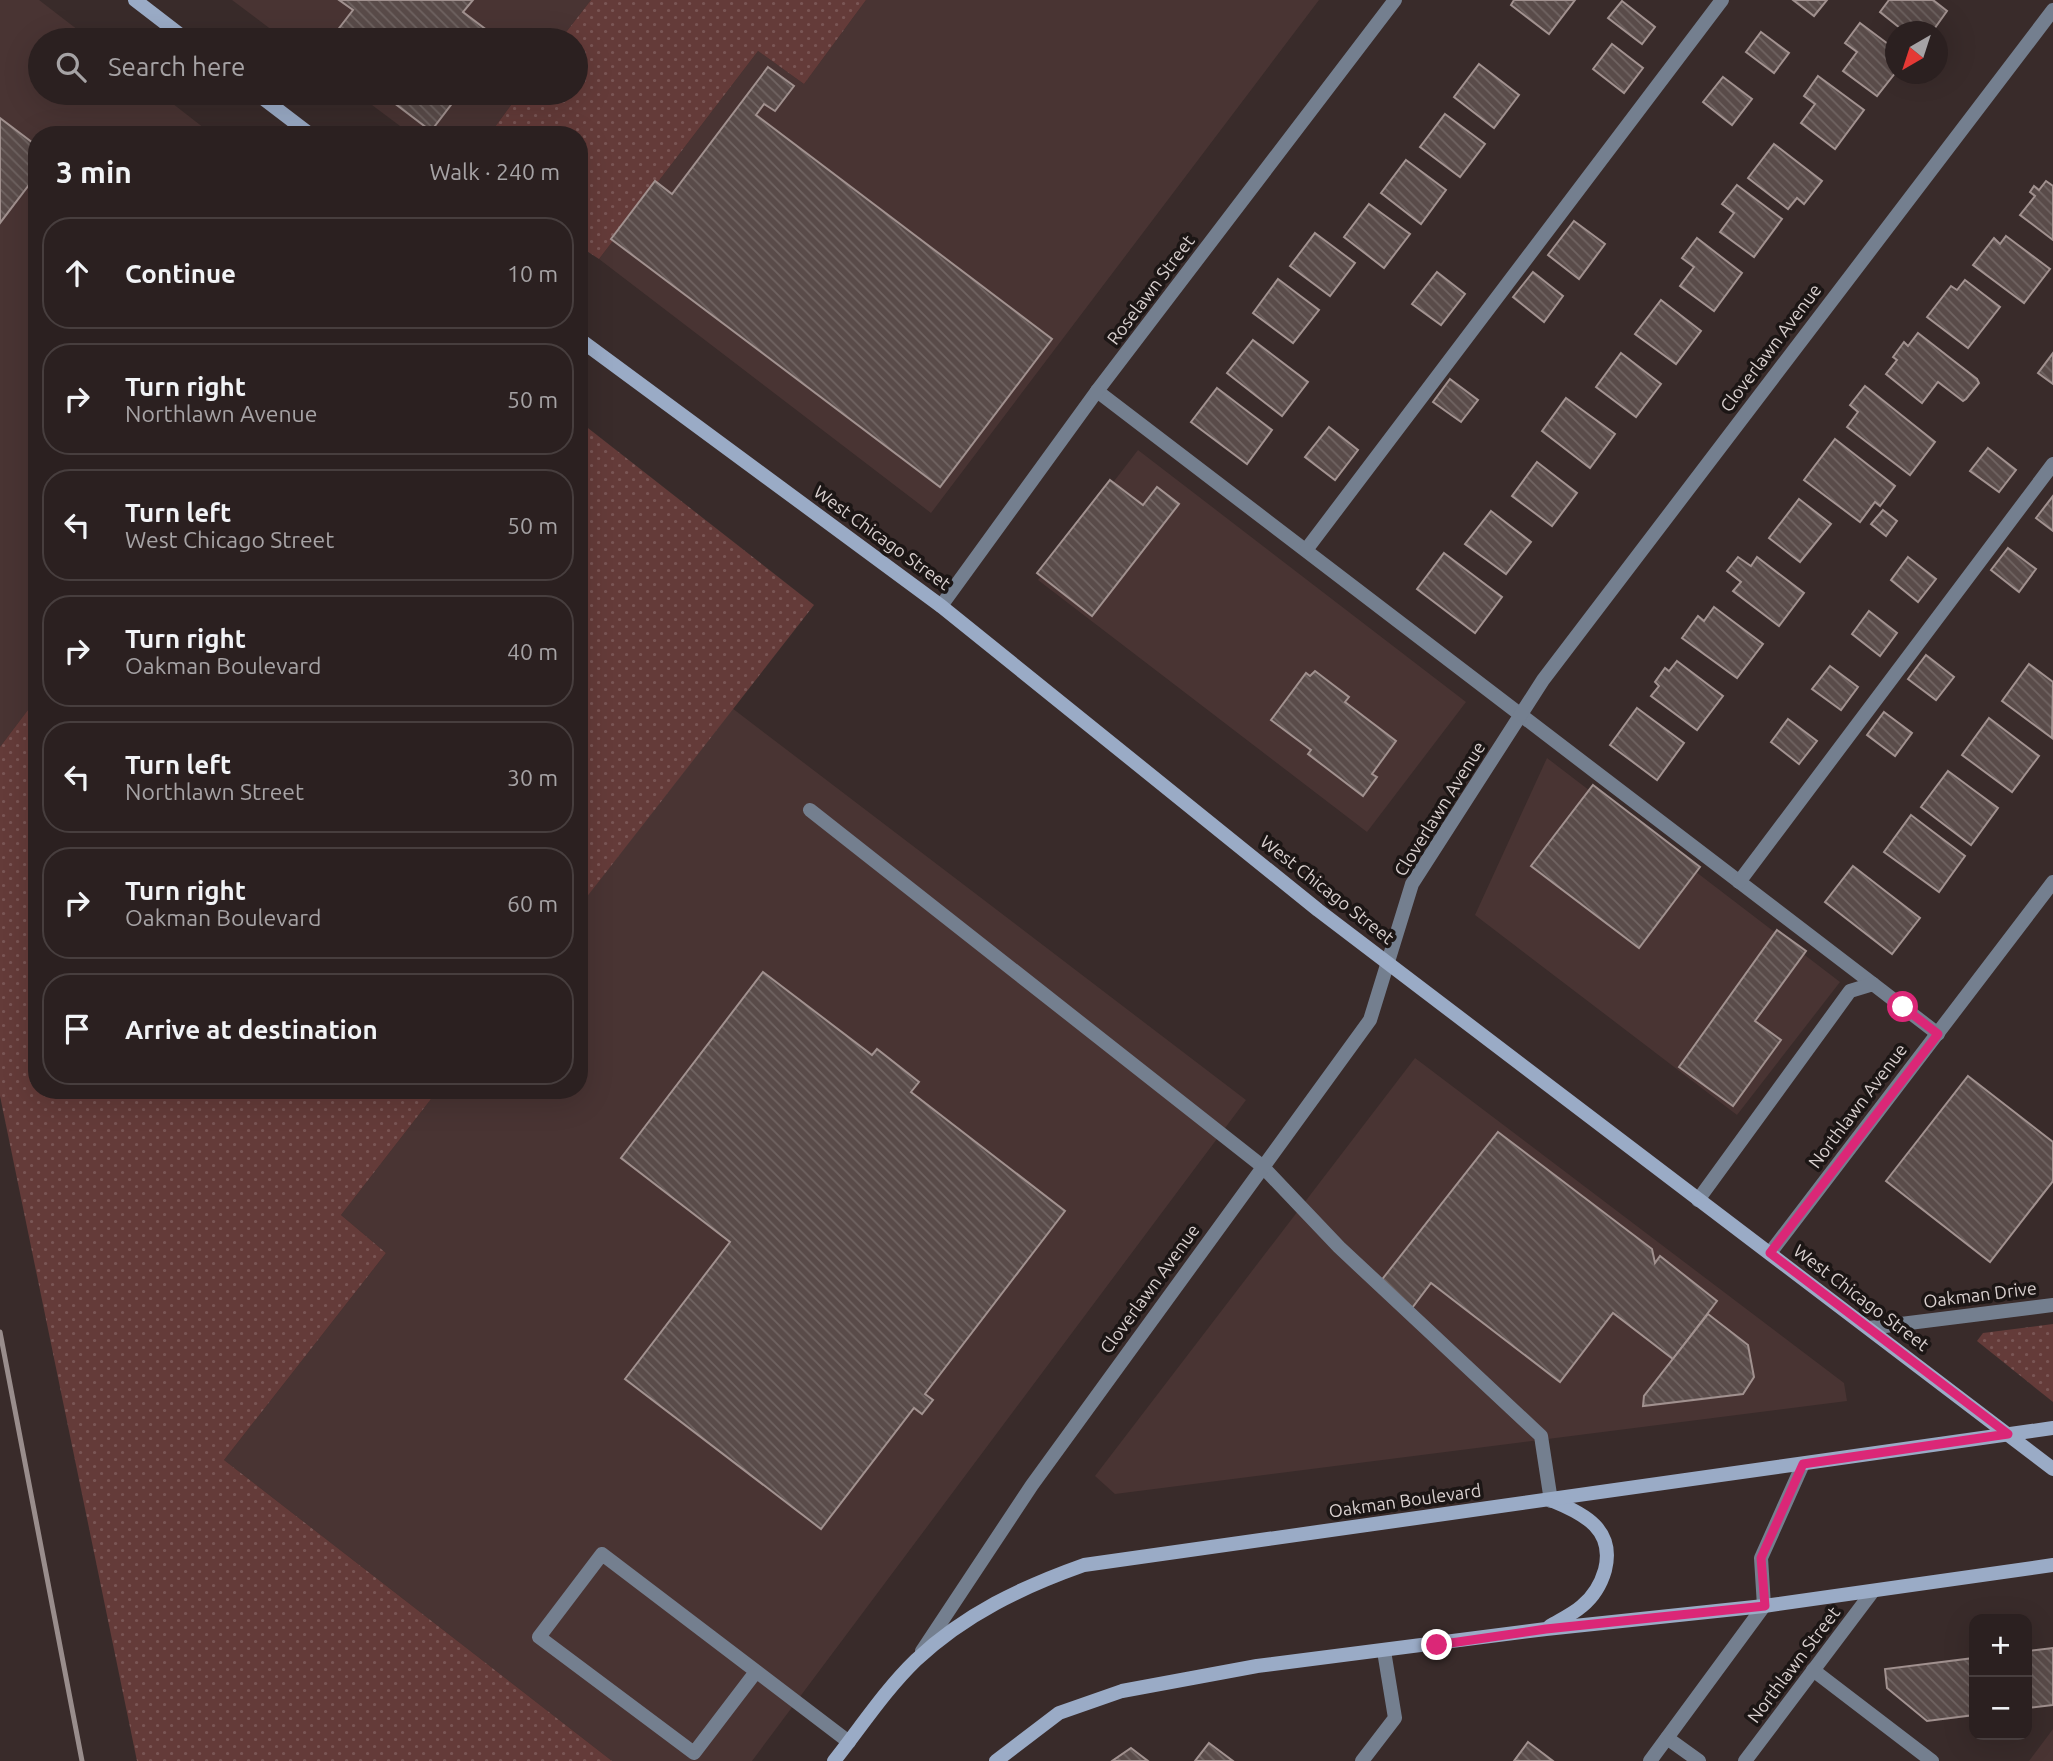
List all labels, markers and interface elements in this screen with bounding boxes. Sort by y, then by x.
north arrow [1885,21,1948,84]
search box [28,28,588,105]
icon: search [52,48,90,86]
text: Search here [108,52,245,81]
text: 3 min [56,155,132,189]
text: Walk · 240 m [429,159,560,184]
street label: Roselawn Street [1102,231,1198,348]
icon: ahead [58,254,96,292]
text: Continue [125,259,236,288]
text: 10 m [507,261,558,286]
street label: Cloverlawn Avenue [1716,280,1825,415]
text: Turn right [125,372,246,401]
icon: right [58,380,96,418]
text: 50 m [507,387,558,412]
text: Northlawn Avenue [125,401,317,426]
street label: West Chicago Street [810,481,955,593]
text: Turn left [125,498,231,527]
icon: left [58,506,96,544]
text: 50 m [507,513,558,538]
text: West Chicago Street [125,527,334,552]
text: Turn right [125,624,246,653]
icon: right [58,632,96,670]
text: 40 m [507,639,558,664]
text: Oakman Boulevard [125,653,321,678]
street label: Cloverlawn Avenue [1390,738,1489,879]
text: Turn left [125,750,231,779]
icon: left [58,758,96,796]
text: 30 m [507,765,558,790]
text: Northlawn Street [125,779,304,804]
street label: West Chicago Street [1257,831,1398,948]
text: Turn right [125,876,246,905]
icon: right [58,884,96,922]
text: 60 m [507,891,558,916]
text: Oakman Boulevard [125,905,321,930]
route start [1887,991,1918,1022]
icon: arrive [58,1010,96,1048]
text: Arrive at destination [125,1015,378,1044]
street label: Northlawn Avenue [1804,1039,1910,1172]
street label: Cloverlawn Avenue [1096,1220,1203,1357]
street label: West Chicago Street [1790,1240,1933,1354]
street label: Oakman Drive [1922,1277,2038,1311]
street label: Oakman Boulevard [1327,1479,1482,1521]
street label: Northlawn Street [1743,1602,1843,1726]
map controls [1969,1614,2032,1740]
button: + [1969,1614,2032,1677]
route end [1421,1629,1452,1660]
button: − [1969,1677,2032,1740]

